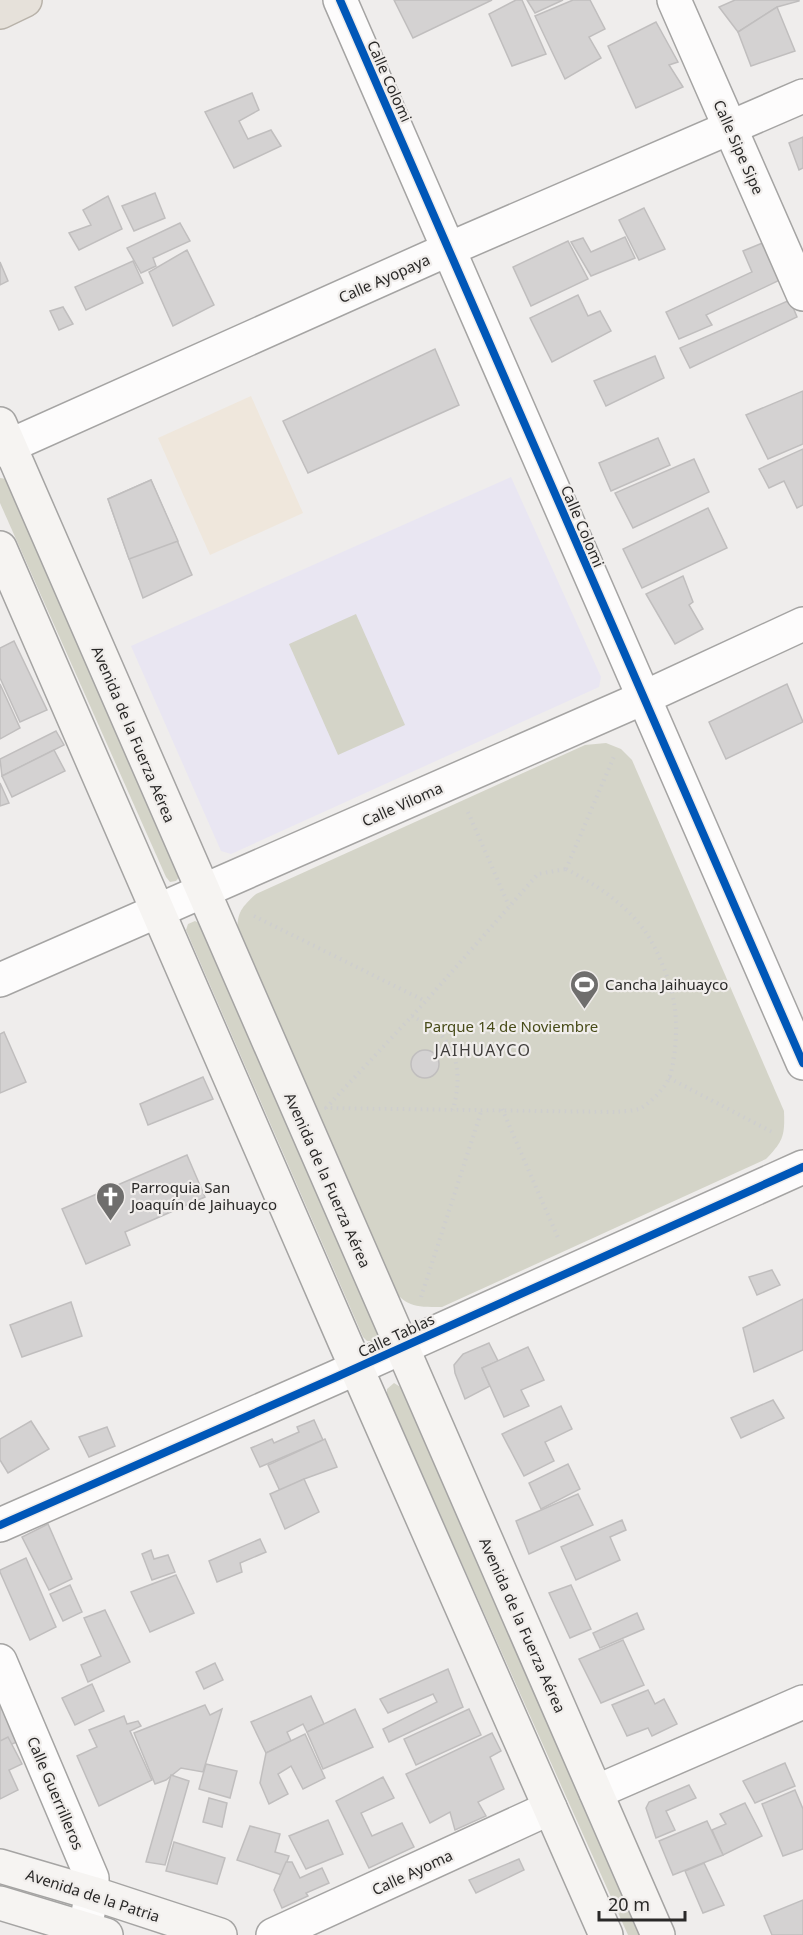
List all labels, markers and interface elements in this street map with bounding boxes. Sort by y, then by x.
street label: Calle Colomi [363,37,417,125]
street label: Calle Sipe Sipe [709,97,769,197]
street label: Calle Ayopaya [335,249,433,307]
street label: Calle Colomi [557,482,609,570]
street label: Avenida de la Fuerza Aérea [88,643,180,825]
street label: Calle Viloma [359,777,445,831]
sports icon: Cancha Jaihuayco [568,968,600,1010]
place label: Cancha Jaihuayco [605,974,728,994]
park label: Parque 14 de Noviembre [424,1016,598,1036]
district label: JAIHUAYCO [432,1039,532,1061]
street label: Avenida de la Fuerza Aérea [280,1089,376,1271]
place label: Parroquia San Joaquín de Jaihuayco [129,1177,277,1214]
church icon: Parroquia San Joaquín de Jaihuayco [94,1180,126,1222]
street label: Calle Tablas [355,1309,437,1361]
street label: Avenida de la Fuerza Aérea [475,1534,571,1716]
street label: Calle Guerrilleros [23,1733,89,1853]
street label: Calle Ayoma [368,1845,456,1899]
street label: Avenida de la Patria [24,1864,162,1926]
scale bar [599,1884,684,1922]
text: 20 m [608,1892,650,1916]

